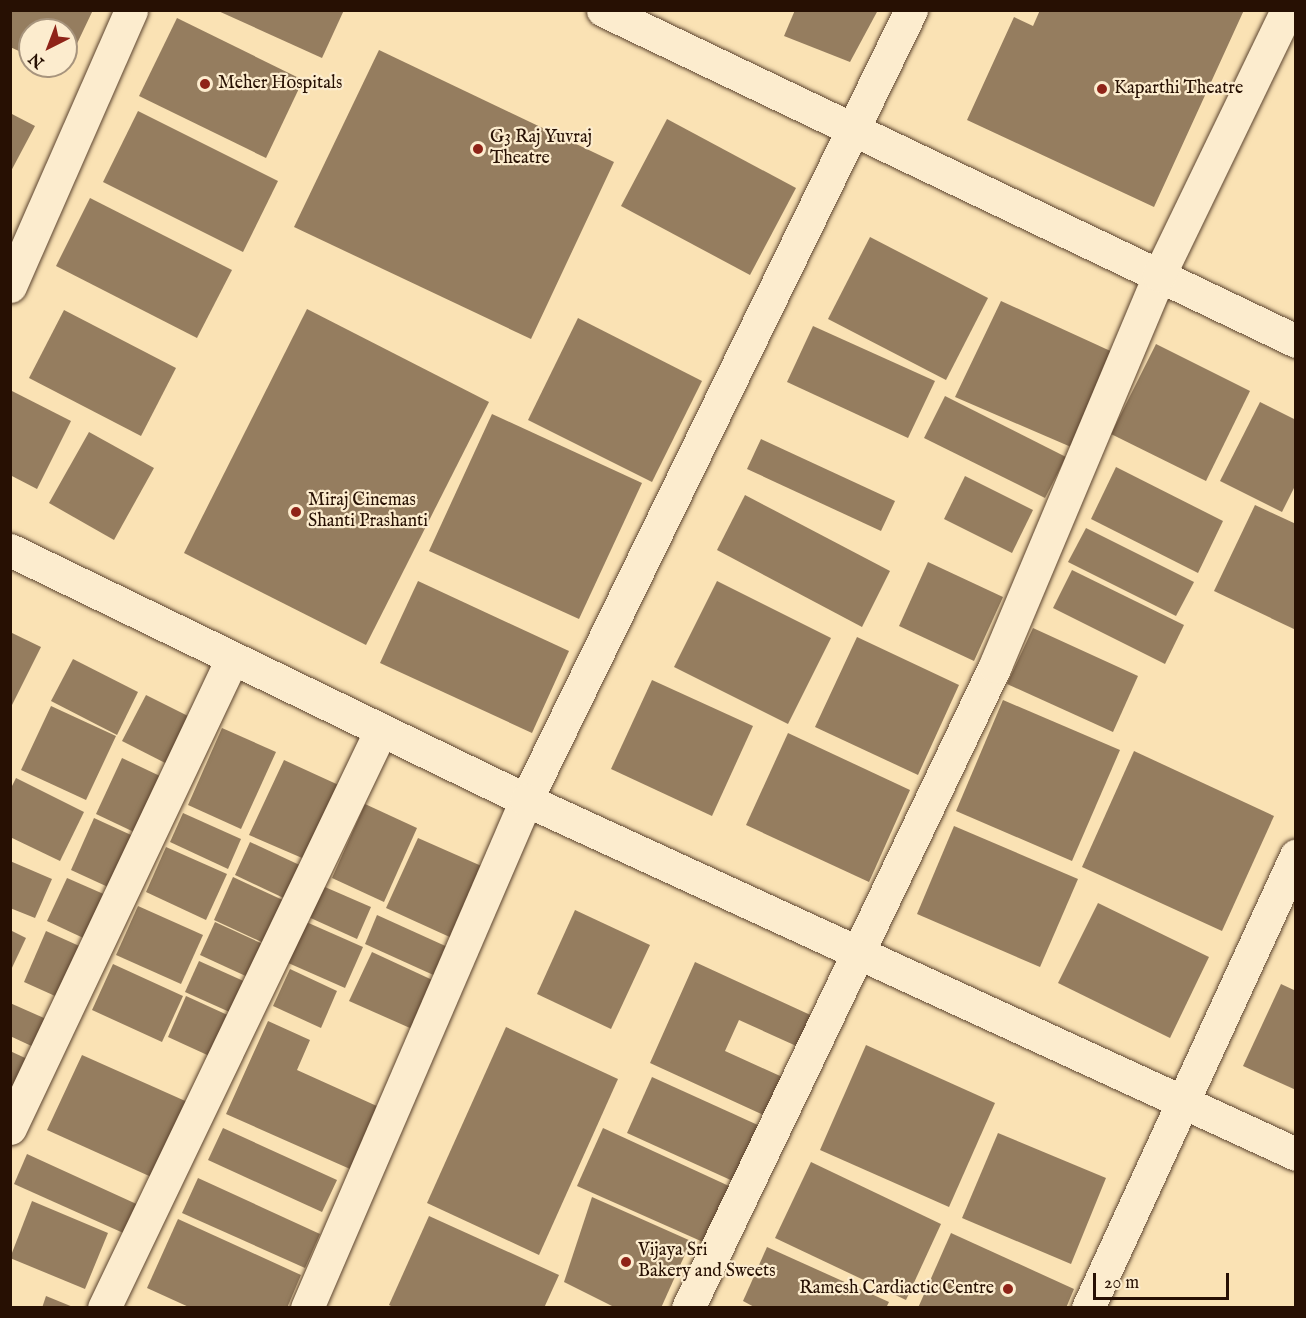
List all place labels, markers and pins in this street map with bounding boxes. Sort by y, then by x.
place label: Meher Hospitals [218,73,342,95]
marker: Meher Hospitals [196,75,214,93]
place label: Kaparthi Theatre [1114,78,1243,100]
marker: Kaparthi Theatre [1095,82,1109,96]
place label: G3 Raj Yuvraj Theatre [490,128,592,170]
marker: G3 Raj Yuvraj Theatre [471,142,485,156]
place label: Miraj Cinemas Shanti Prashanti [308,491,428,534]
marker: Miraj Cinemas Shanti Prashanti [289,505,303,519]
place label: Vijaya Sri Bakery and Sweets [638,1241,776,1284]
marker: Vijaya Sri Bakery and Sweets [619,1255,633,1269]
place label: Ramesh Cardiactic Centre [799,1278,994,1300]
marker: Ramesh Cardiactic Centre [999,1280,1017,1298]

